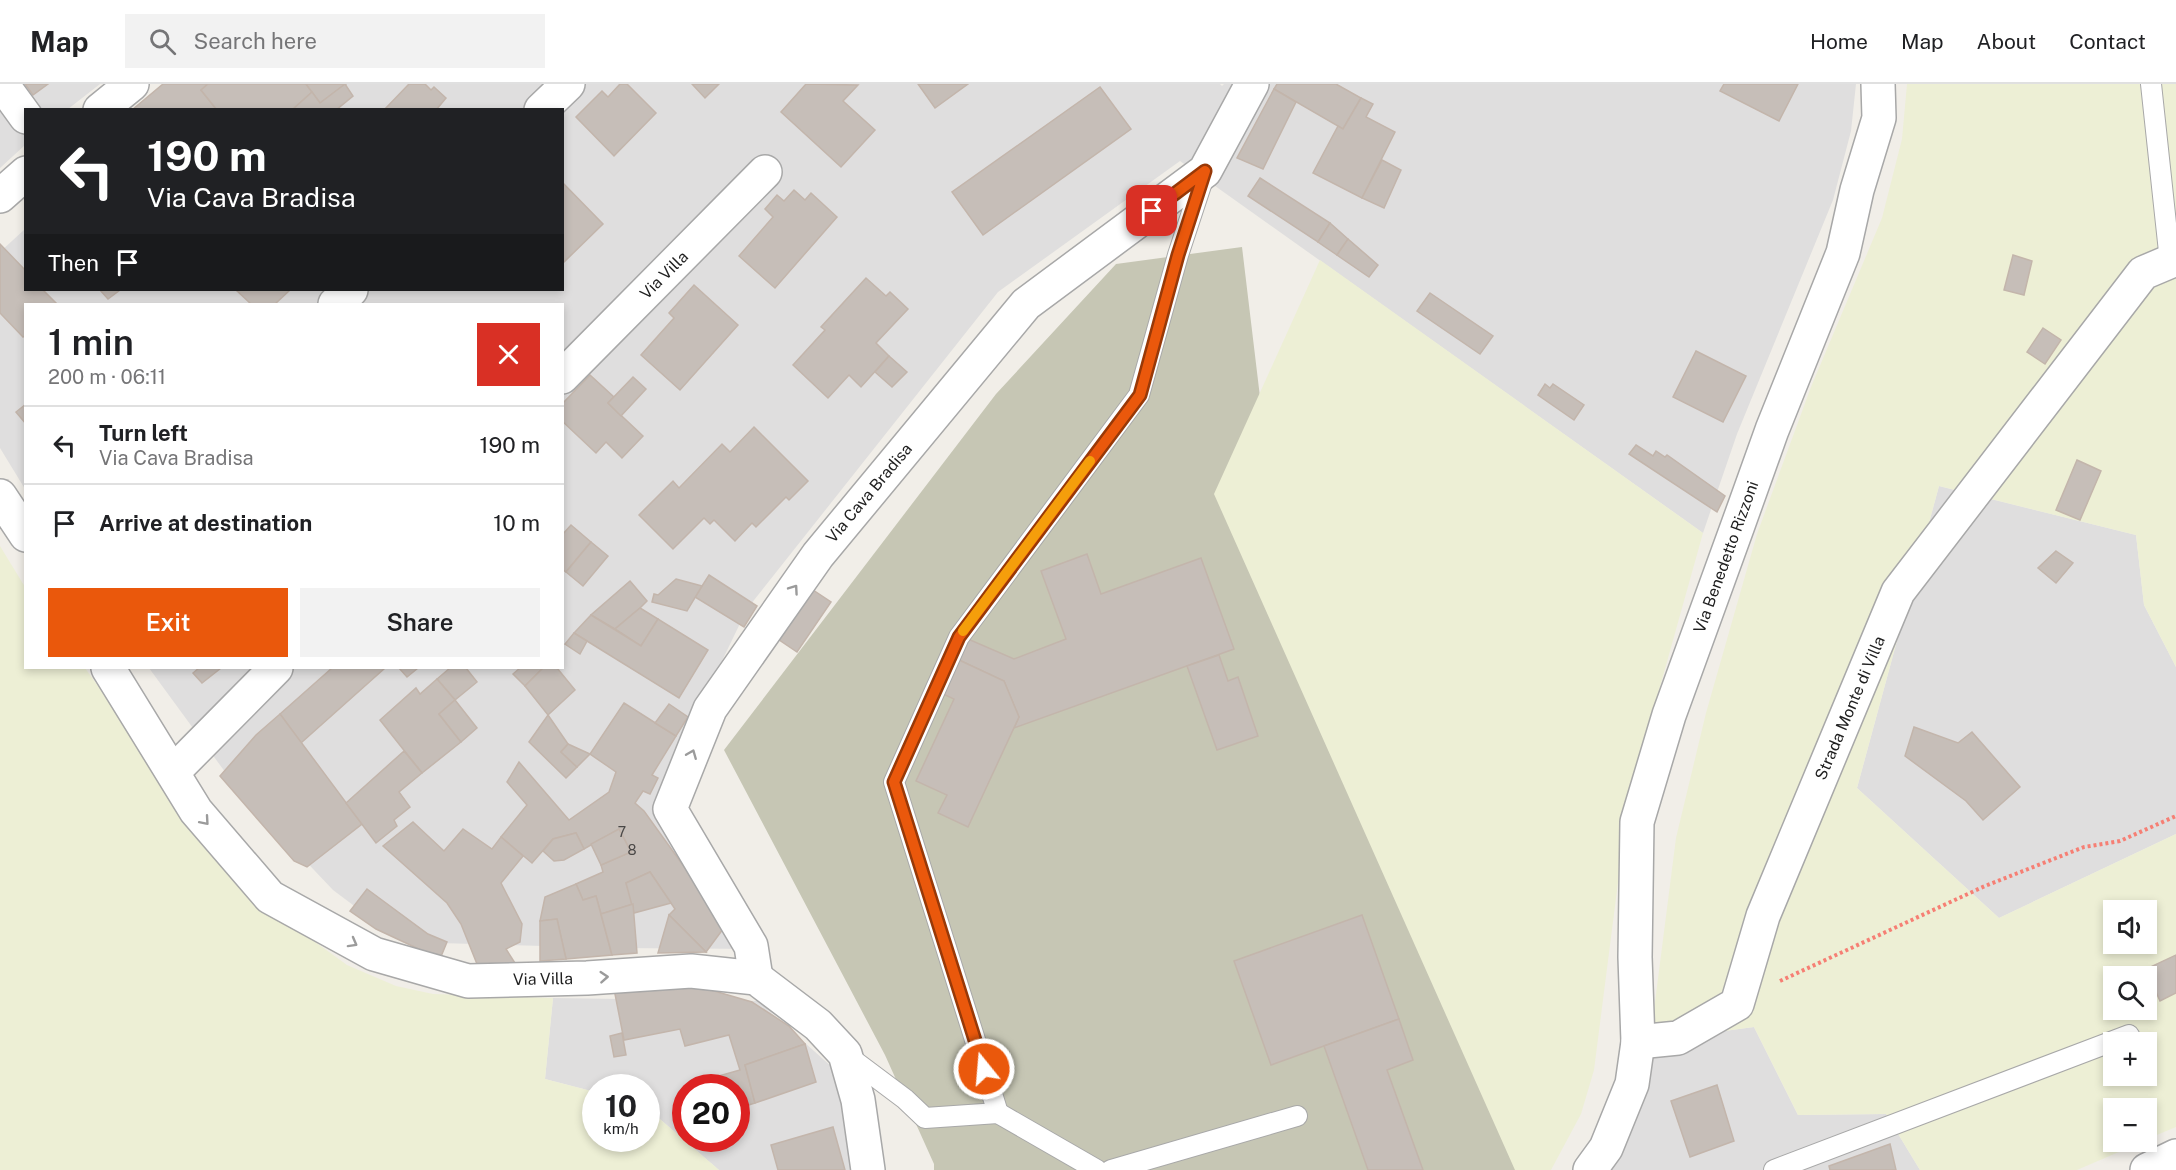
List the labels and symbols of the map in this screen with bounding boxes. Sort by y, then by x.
pin [1126,185,1177,236]
street label: Via Villa [636,247,692,303]
street label: Via Cava Bradisa [822,440,916,546]
street label: Via Benedetto Rizzoni [1690,478,1762,636]
one-way arrow [787,585,798,596]
street label: Strada Monte di Villa [1811,633,1889,783]
one-way arrow [685,750,697,761]
one-way arrow [198,814,209,825]
house number: 7 [618,824,626,840]
house number: 8 [627,842,637,858]
one-way arrow [347,936,358,947]
street label: Via Villa [513,969,573,989]
one-way arrow [600,971,609,984]
position arrow [952,1037,1016,1101]
speed limit sign: 20 [672,1074,750,1152]

